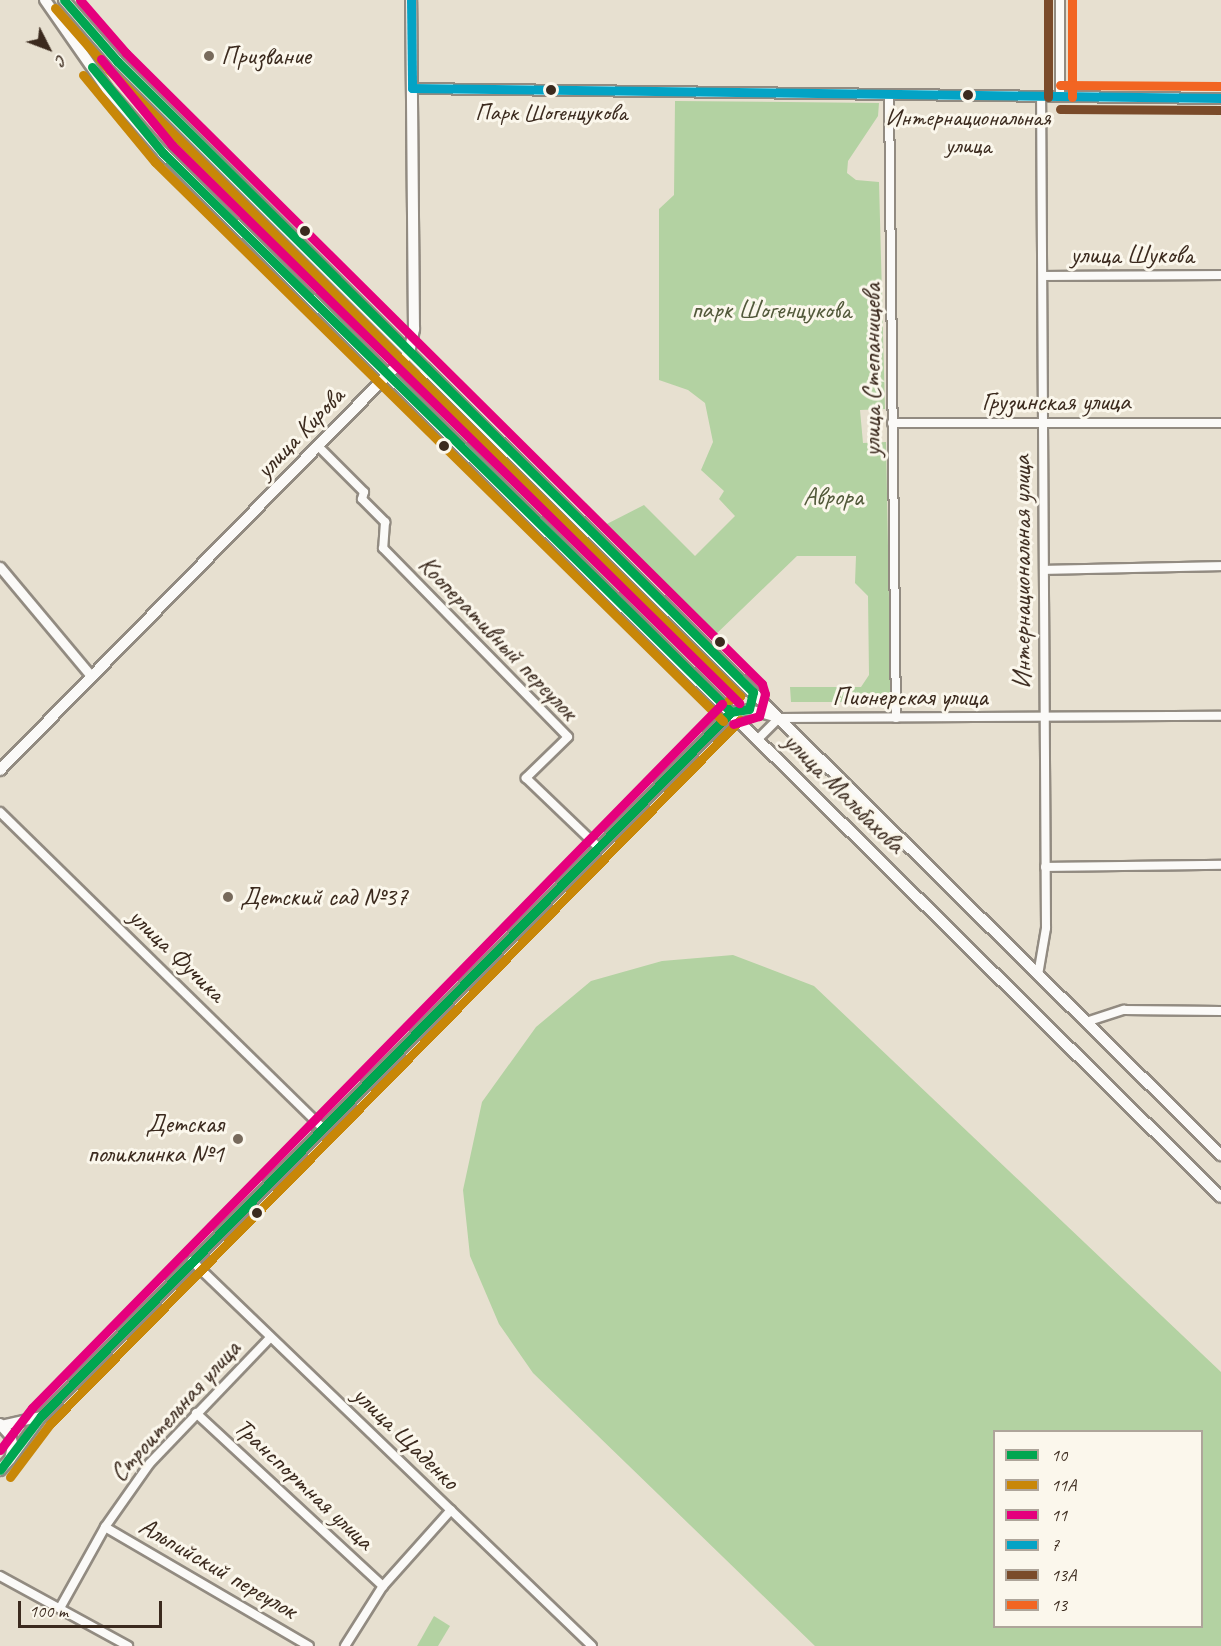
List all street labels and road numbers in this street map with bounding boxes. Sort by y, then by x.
street label: улица Шукова [1070,239,1194,271]
street label: улица Степанищева [856,284,888,456]
street label: улица Кирова [249,381,351,485]
street label: Грузинская улица [981,386,1131,418]
street label: Интернациональная улица [1006,454,1038,690]
street label: Кооперативный переулок [412,549,584,727]
street label: Пионерская улица [831,681,989,713]
street label: улица Мальбахова [777,726,911,860]
street label: улица Фучика [122,901,232,1009]
street label: Строительная улица [103,1333,247,1489]
street label: улица Щаденко [346,1379,466,1497]
street label: Транспортная улица [227,1411,381,1557]
street label: Альпийский переулок [134,1510,302,1626]

